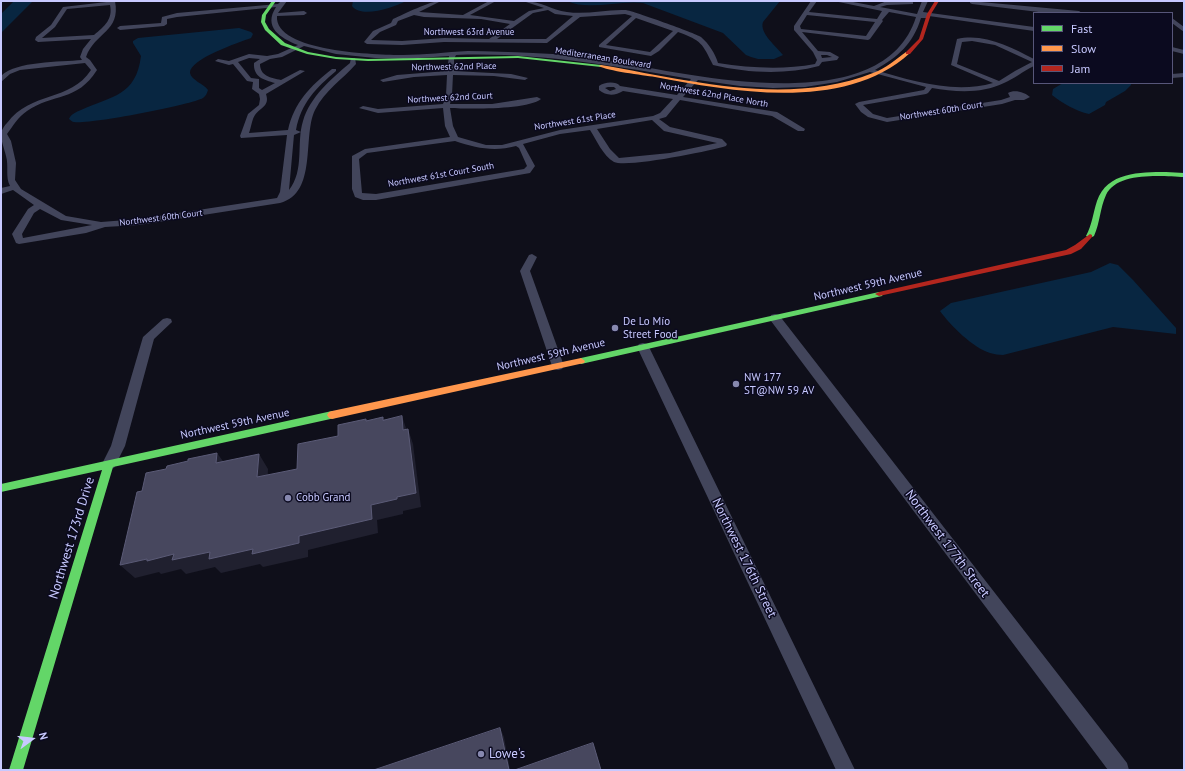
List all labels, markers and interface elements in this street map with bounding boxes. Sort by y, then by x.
legend [1033,12,1173,84]
text: Fast [1071,21,1092,36]
street label: Northwest 63rd Avenue [424,27,514,37]
text: Slow [1071,41,1096,56]
street label: Mediterranean Boulevard [554,45,652,71]
street label: Northwest 62nd Place [411,61,497,73]
text: Jam [1071,61,1090,76]
street label: Northwest 62nd Place North [659,80,769,110]
street label: Northwest 62nd Court [407,90,493,106]
street label: Northwest 60th Court [899,99,983,123]
street label: Northwest 61st Place [534,109,616,133]
street label: Northwest 61st Court South [387,160,495,190]
street label: Northwest 60th Court [119,208,203,228]
street label: Northwest 59th Avenue [812,266,924,304]
place label: De Lo Mío Street Food [623,315,677,341]
marker: De Lo Mío Street Food [610,323,620,333]
street label: Northwest 59th Avenue [495,336,607,374]
place label: NW 177 ST@NW 59 AV [744,371,814,397]
marker: NW 177 ST@NW 59 AV [731,379,741,389]
street label: Northwest 59th Avenue [179,406,291,442]
street label: Northwest 173rd Drive [46,475,98,601]
street label: Northwest 177th Street [901,487,993,601]
place label: Cobb Grand [296,491,350,505]
marker: Cobb Grand [283,493,293,503]
street label: Northwest 176th Street [708,496,780,620]
north arrow [12,719,52,759]
text: N [36,731,51,741]
place label: Lowe's [489,746,525,762]
marker: Lowe's [476,749,486,759]

